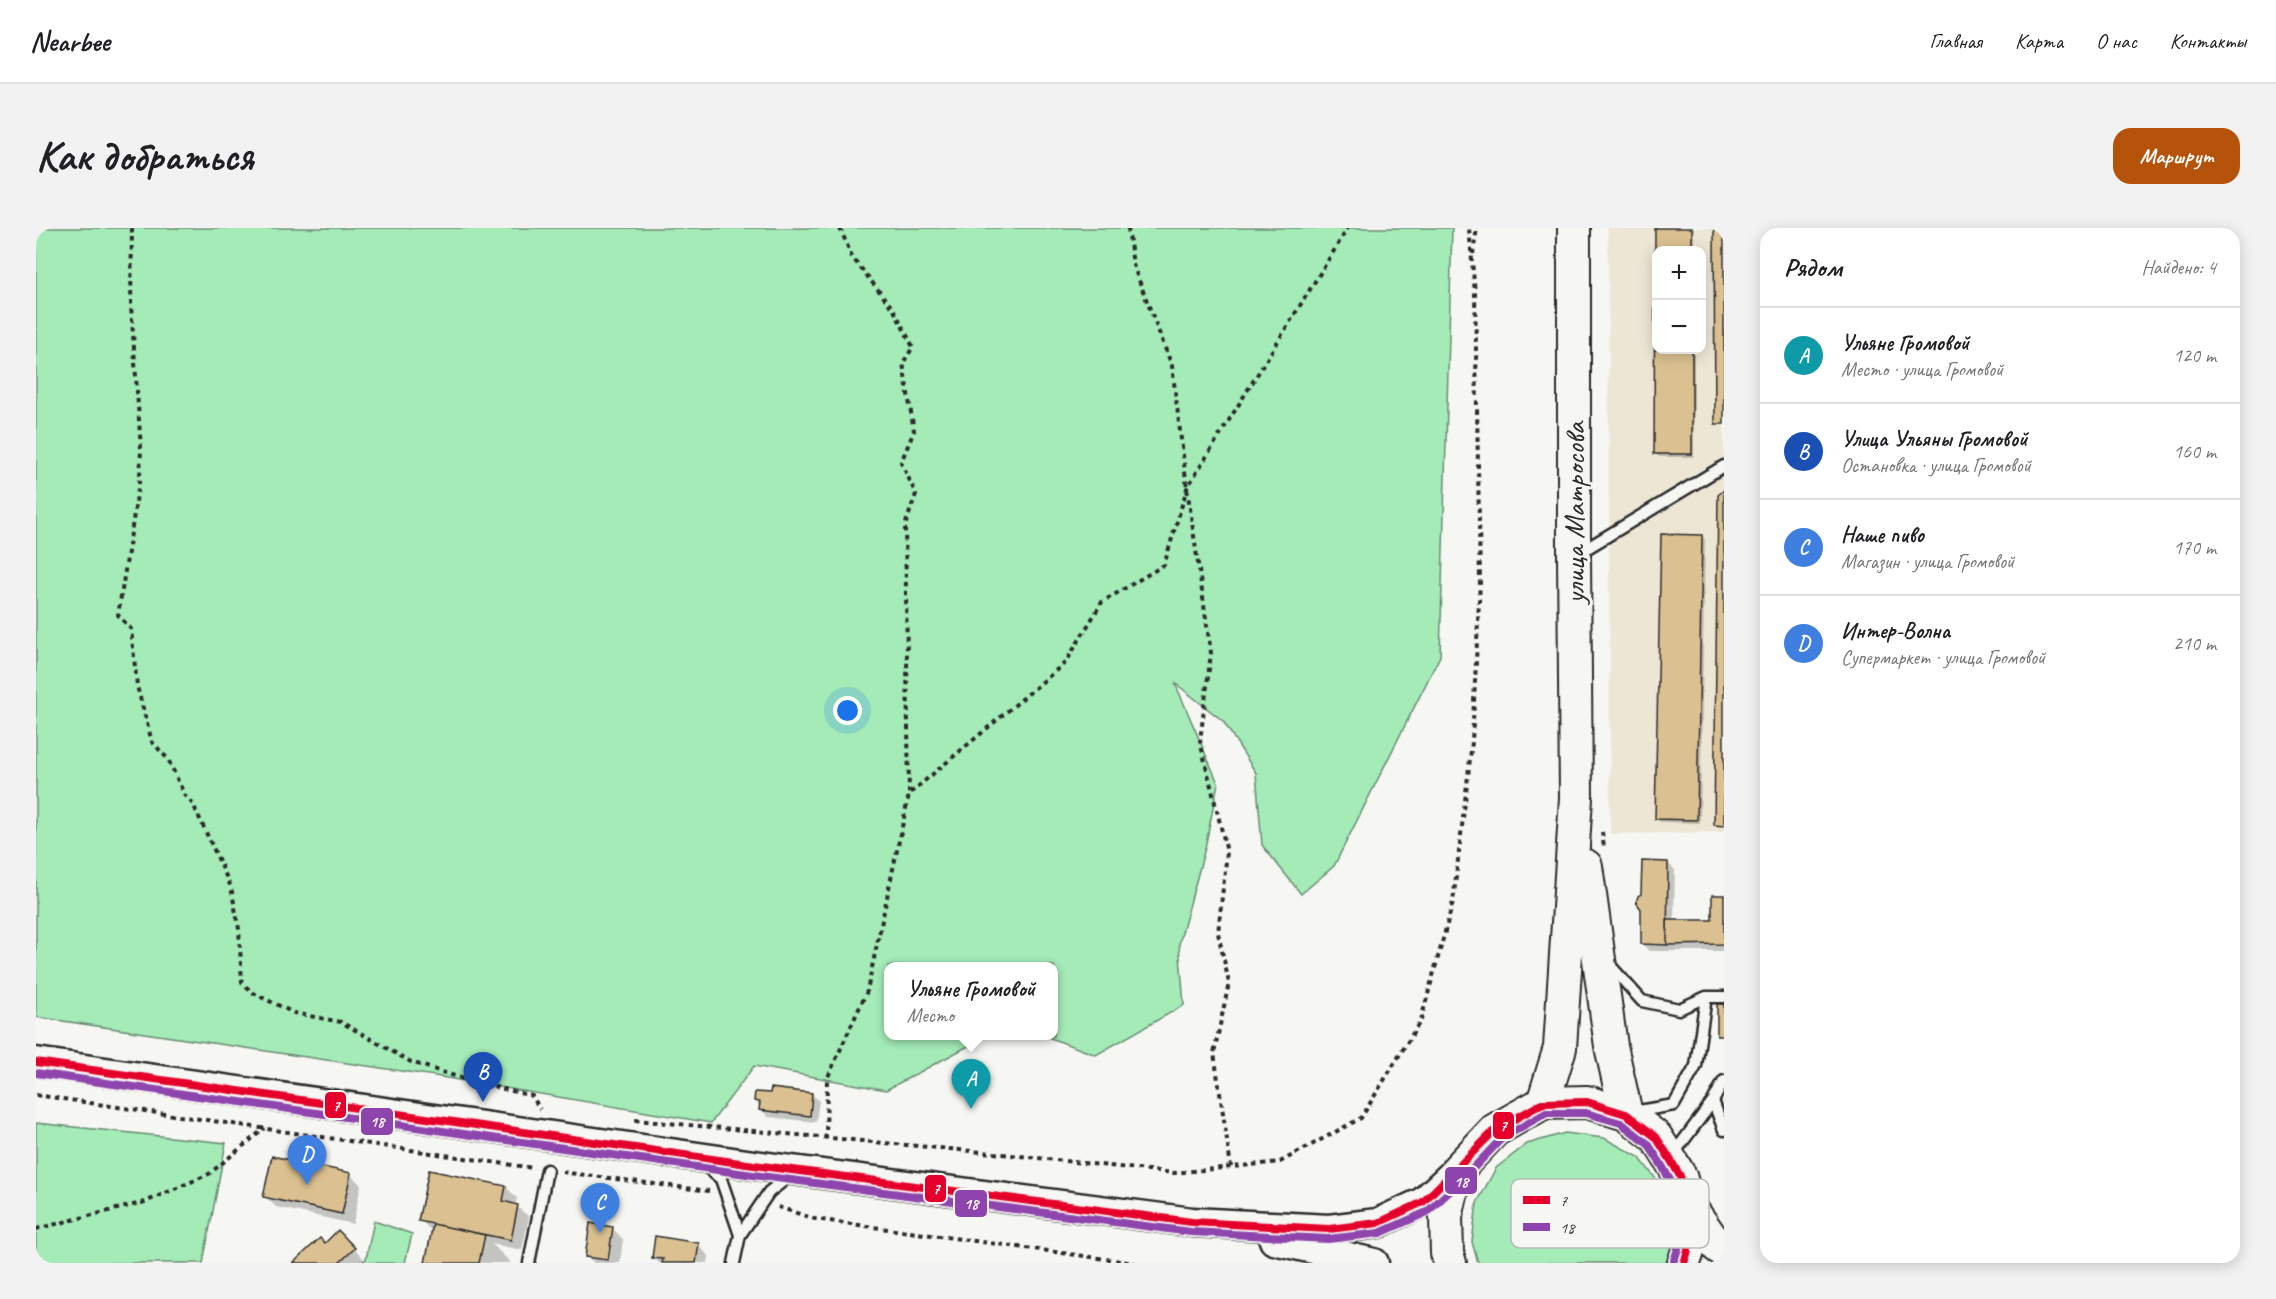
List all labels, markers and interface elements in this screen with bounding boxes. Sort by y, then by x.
text: Nearbee [30,24,110,59]
text: Главная [1929,28,1982,54]
text: Карта [2015,28,2063,54]
text: О нас [2096,28,2137,54]
text: Контакты [2170,28,2246,54]
button: Маршрут [2113,128,2240,184]
text: Как добраться [36,130,253,183]
map controls [1652,246,1706,354]
button: + [1652,246,1706,300]
text: Рядом [1784,251,1842,284]
text: Найдено: 4 [2141,255,2216,280]
button: − [1652,300,1706,354]
text: Ульяне Громовой [1841,329,1969,357]
text: A [1798,343,1809,368]
text: 120 m [2173,343,2216,368]
text: Место · улица Громовой [1841,357,2003,382]
street label: улица Матросова [1555,420,1593,606]
text: Улица Ульяны Громовой [1841,425,2028,453]
text: B [1798,439,1809,464]
text: 160 m [2173,439,2216,464]
text: Остановка · улица Громовой [1841,453,2031,478]
text: Наше пиво [1841,521,1924,549]
text: C [1799,535,1808,560]
text: 170 m [2173,535,2216,560]
text: Магазин · улица Громовой [1841,549,2014,574]
text: Интер-Волна [1841,617,1950,645]
text: D [1798,631,1809,656]
text: 210 m [2173,631,2216,656]
text: Супермаркет · улица Громовой [1841,645,2045,670]
your location [833,696,862,725]
popup [884,962,1058,1040]
text: Ульяне Громовой [907,975,1035,1003]
text: Место [907,1003,954,1028]
pin: B [464,1052,502,1102]
pin: A [952,1060,990,1109]
line badge: 7 [324,1091,347,1119]
text: 7 [332,1096,341,1116]
line badge: 18 [360,1107,394,1136]
line badge: 7 [1492,1111,1515,1140]
text: 18 [370,1112,386,1132]
text: 7 [1499,1116,1508,1136]
pin: D [288,1136,326,1185]
line badge: 18 [1444,1166,1478,1195]
text: 18 [1454,1172,1470,1192]
line badge: 7 [924,1174,947,1203]
text: 7 [932,1179,941,1199]
legend [1511,1179,1709,1248]
pin: C [580,1184,620,1233]
line badge: 18 [954,1189,988,1218]
text: 7 [1560,1191,1568,1211]
text: 18 [964,1194,980,1214]
text: 18 [1560,1218,1576,1238]

